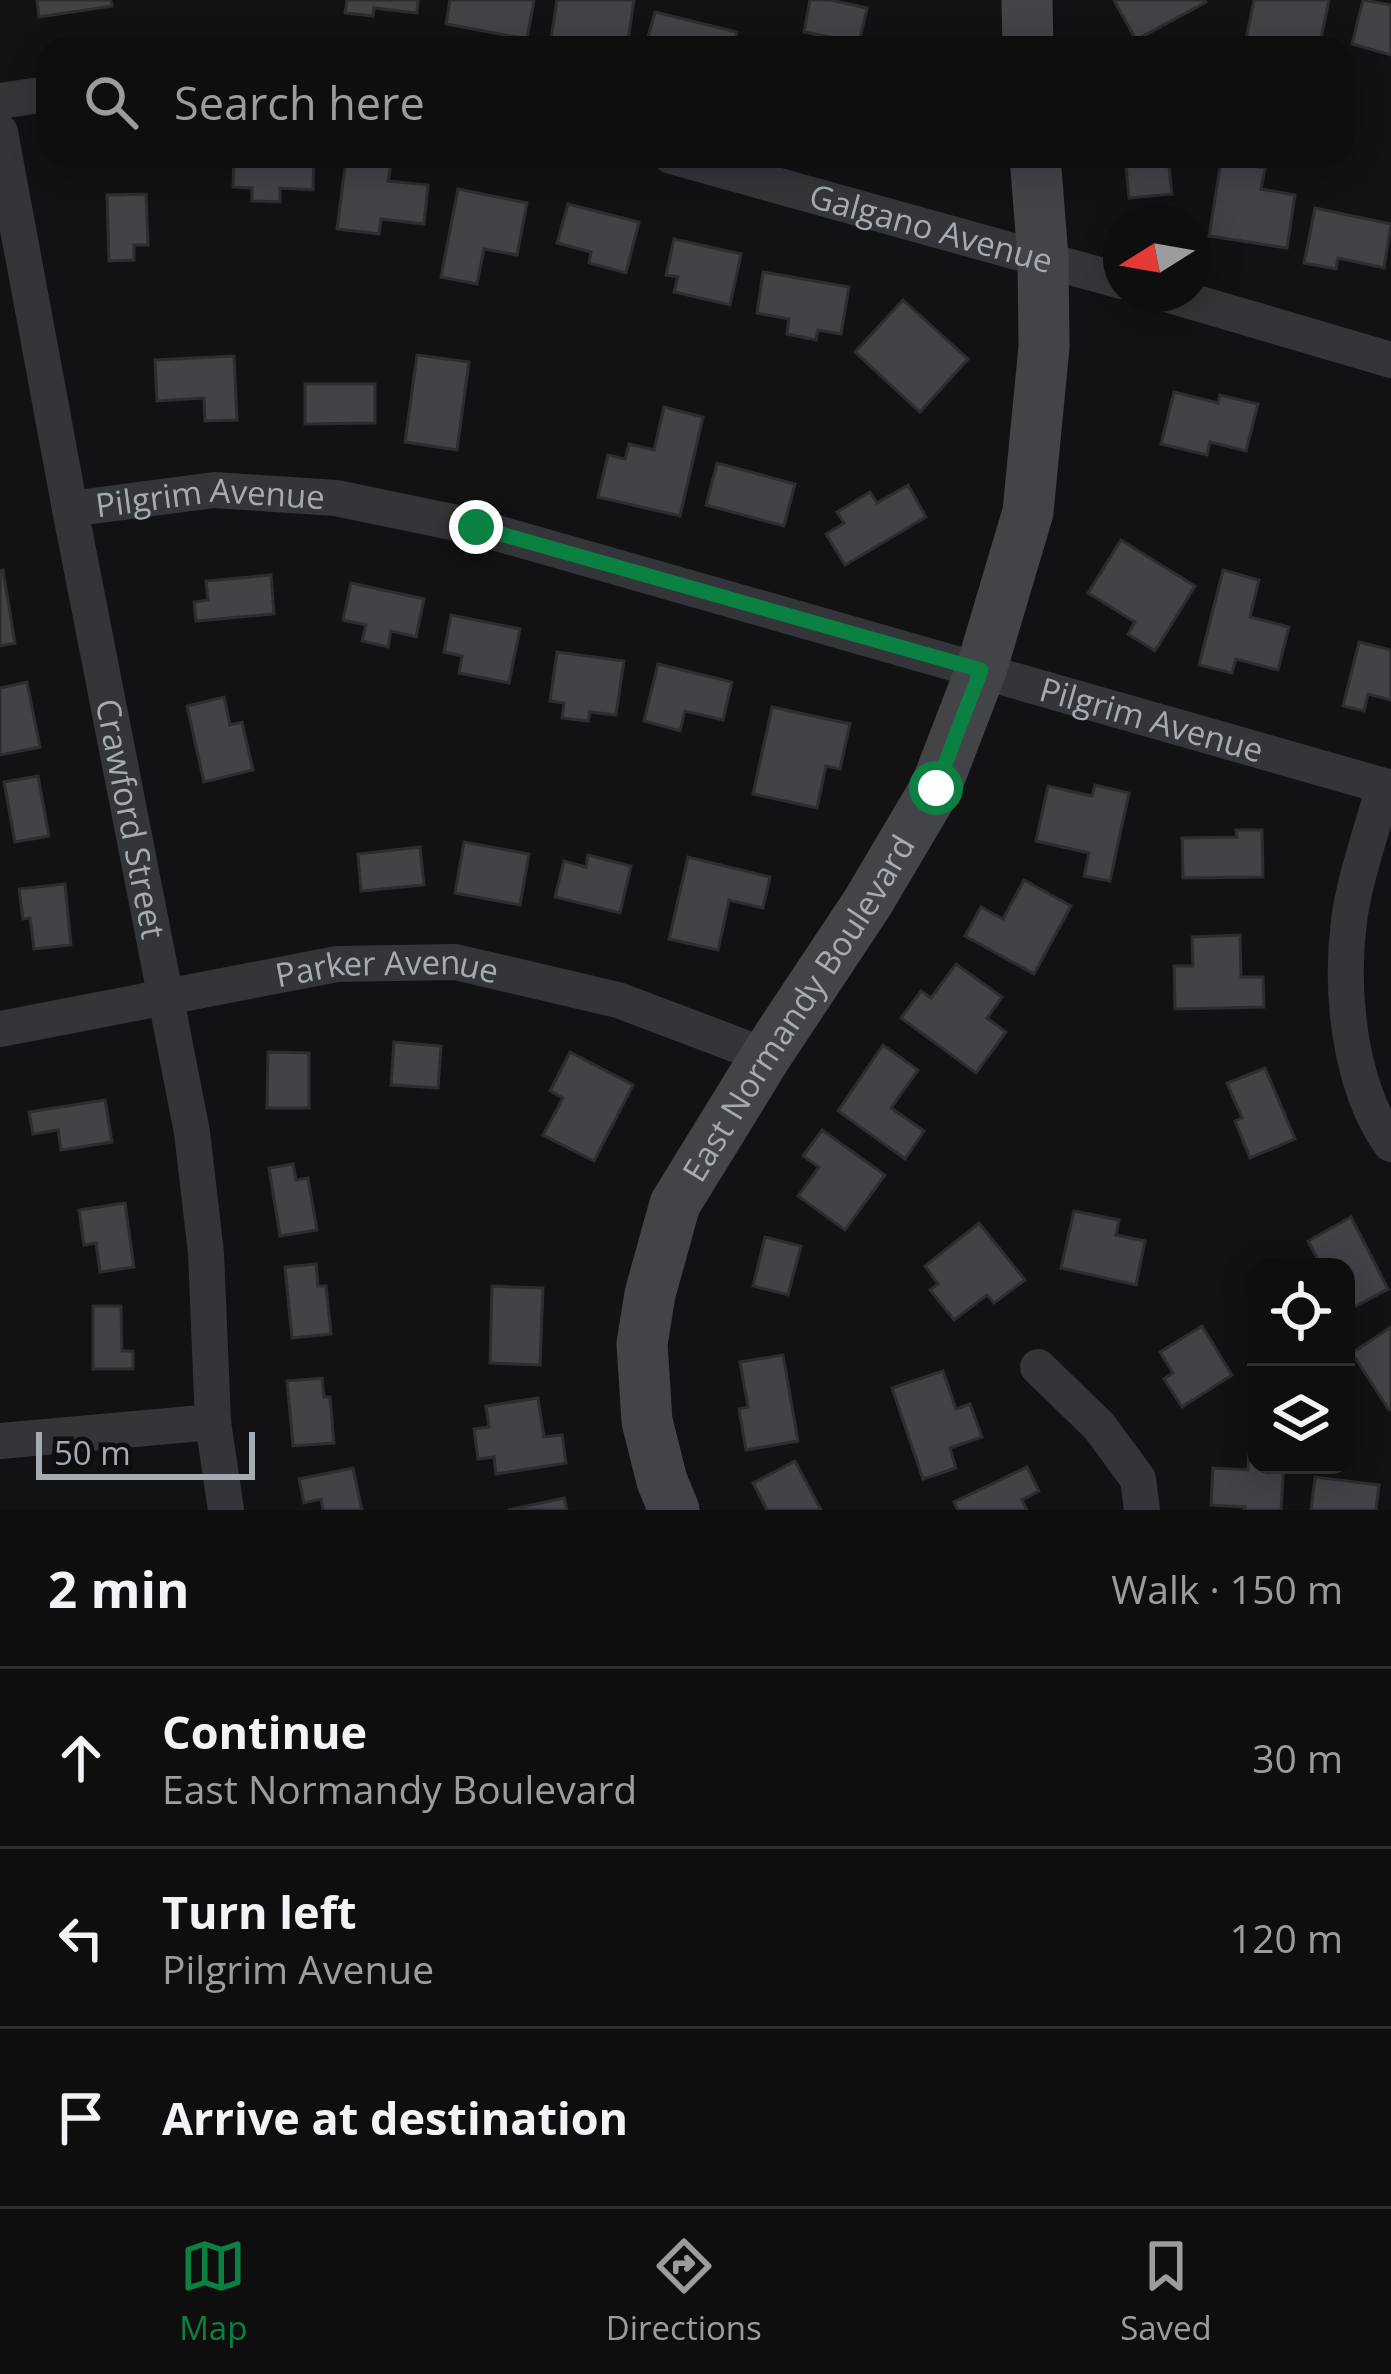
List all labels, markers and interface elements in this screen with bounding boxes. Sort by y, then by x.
search box [36,36,1355,168]
icon: search [78,69,144,135]
text: Search here [174,72,425,133]
street label: Galgano Avenue [805,173,1058,283]
north arrow [1103,204,1211,312]
street label: Pilgrim Avenue [93,467,326,527]
route end [449,500,503,554]
street label: Pilgrim Avenue [1035,666,1269,772]
street label: Crawford Street [86,695,177,942]
route start [909,761,963,815]
street label: East Normandy Boulevard [671,826,925,1190]
street label: Parker Avenue [271,939,503,997]
map controls [1247,1258,1355,1474]
button: locate [1247,1258,1355,1366]
button: layers [1247,1366,1355,1474]
scale bar [36,1426,255,1479]
text: 50 m [54,1430,131,1475]
text: 2 min [48,1553,190,1623]
text: Walk · 150 m [1111,1562,1343,1615]
text: Continue [162,1701,367,1762]
icon: ahead [48,1725,114,1791]
text: 30 m [1252,1731,1343,1784]
text: East Normandy Boulevard [162,1762,637,1815]
text: Turn left [162,1881,357,1942]
icon: left [48,1905,114,1971]
text: 120 m [1230,1911,1343,1964]
text: Pilgrim Avenue [162,1942,434,1995]
icon: arrive [48,2085,114,2151]
text: Arrive at destination [162,2087,628,2148]
tab: Map [179,2233,247,2350]
tab: Directions [606,2233,762,2350]
tab: Saved [1120,2233,1212,2350]

